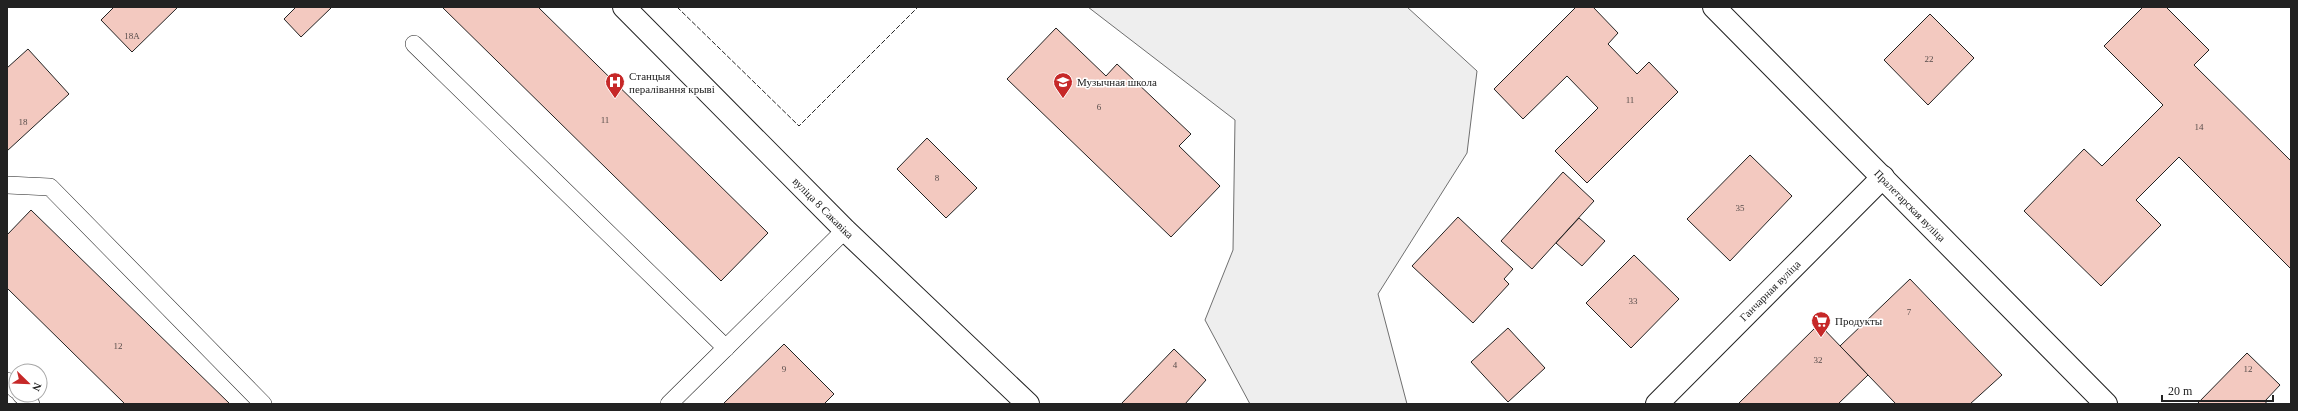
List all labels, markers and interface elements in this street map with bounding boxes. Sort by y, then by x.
house number: 18А [124,31,140,41]
house number: 22 [1925,54,1934,64]
place label: Станцыя пералівання крыві [629,70,715,95]
hospital icon: Станцыя пералівання крыві [604,71,626,99]
school or university icon: Музычная школа [1052,71,1074,99]
place label: Музычная школа [1077,76,1157,88]
house number: 11 [1626,95,1634,105]
house number: 6 [1097,102,1102,112]
house number: 11 [601,115,609,125]
house number: 18 [19,117,28,127]
house number: 14 [2195,122,2204,132]
street label: Пралетарская вуліца [1872,167,1948,244]
house number: 8 [935,173,940,183]
street label: вуліца 8 Сакавіка [790,175,856,241]
house number: 35 [1736,203,1745,213]
street label: Ганчарная вуліца [1737,258,1803,323]
house number: 33 [1629,296,1638,306]
house number: 7 [1907,307,1912,317]
supermarket icon: Продукты [1810,310,1832,338]
place label: Продукты [1835,315,1883,327]
house number: 12 [114,341,123,351]
house number: 32 [1814,355,1823,365]
house number: 4 [1173,360,1178,370]
north arrow [8,363,48,403]
house number: 9 [782,364,787,374]
house number: 12 [2244,364,2253,374]
scale bar [2162,377,2273,403]
text: N [30,381,44,393]
text: 20 m [2168,384,2193,398]

